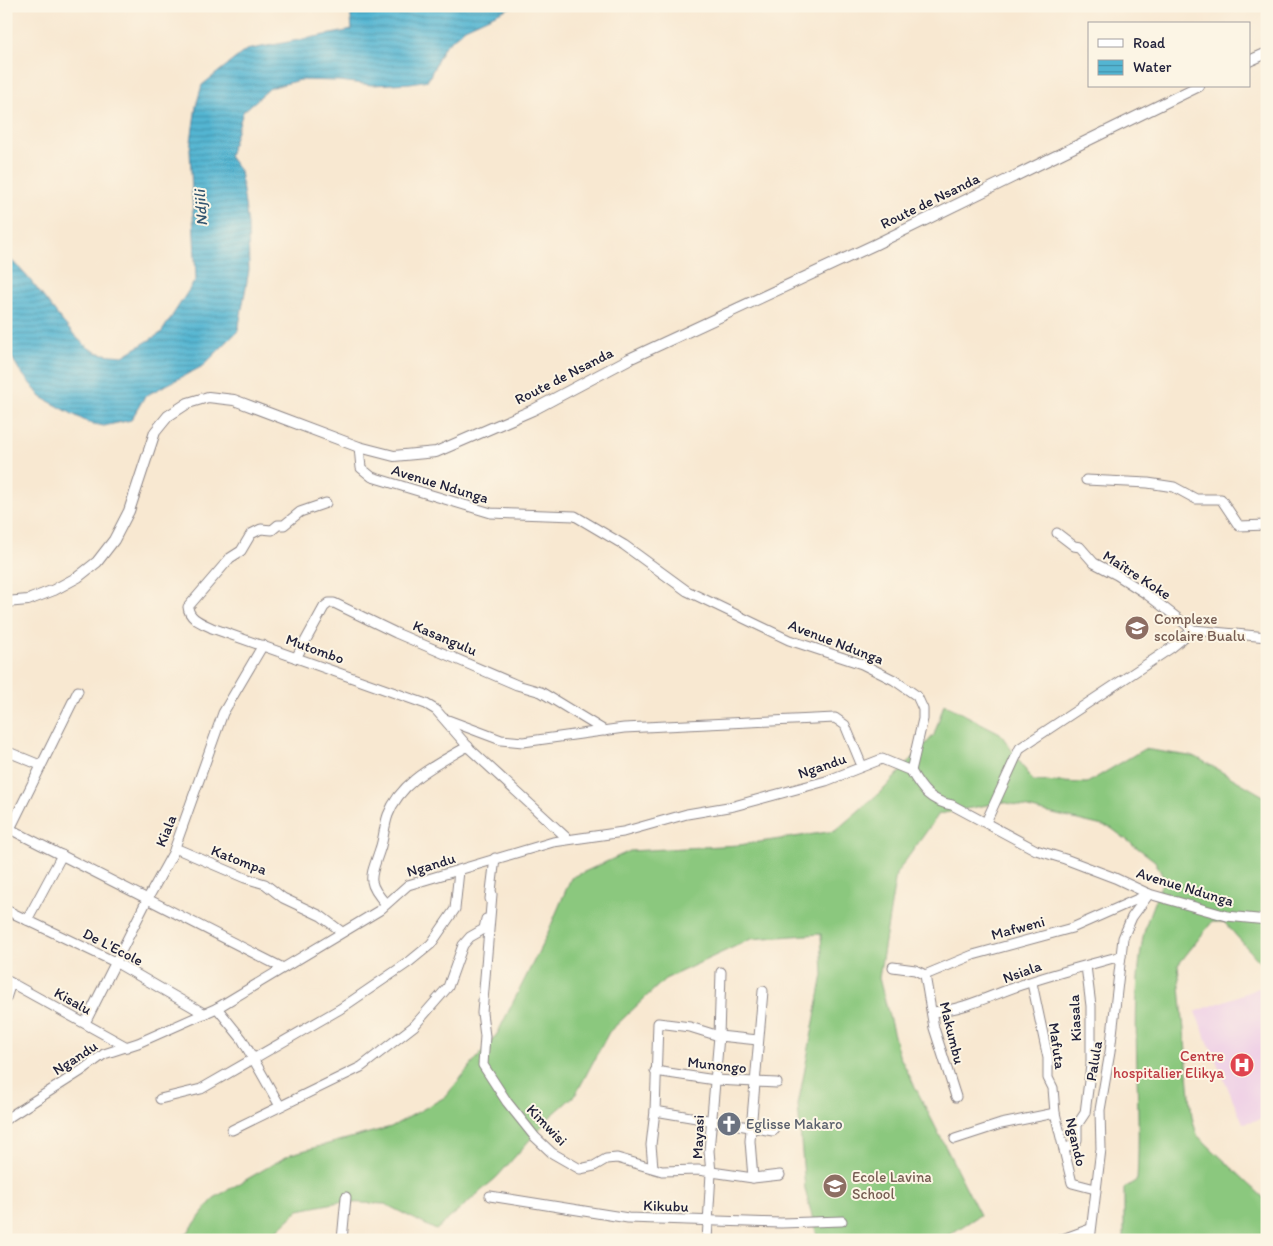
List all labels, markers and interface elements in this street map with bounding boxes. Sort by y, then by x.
legend [1088,22,1250,88]
text: Road [1133,34,1166,52]
text: Water [1133,58,1172,76]
street label: Route de Nsanda [877,169,983,233]
water label: Ndjili [190,187,211,227]
street label: Route de Nsanda [512,343,616,409]
street label: Avenue Ndunga [389,461,491,507]
street label: Maître Koke [1100,546,1174,604]
place label: Complexe scolaire Bualu [1154,610,1245,645]
school or university icon: Complexe scolaire Bualu [1124,615,1150,641]
street label: Kasangulu [410,616,480,660]
street label: Avenue Ndunga [786,616,887,669]
street label: Mutombo [283,630,347,668]
street label: Ngandu [795,749,849,783]
street label: Kiala [152,812,181,850]
street label: Katompa [209,841,270,879]
street label: Ngandu [404,849,458,881]
street label: Avenue Ndunga [1134,864,1236,910]
street label: Mafweni [989,912,1047,944]
street label: De L'Ecole [80,924,146,970]
street label: Nsiala [1000,957,1044,987]
street label: Kisalu [51,983,95,1019]
street label: Kiasala [1065,994,1085,1042]
street label: Makumbu [936,1000,969,1067]
street label: Mafuta [1045,1022,1069,1071]
street label: Ngandu [49,1037,101,1079]
street label: Palula [1082,1039,1106,1082]
place label: Centre hospitalier Elikya [1113,1047,1224,1082]
hospital icon: Centre hospitalier Elikya [1229,1052,1255,1078]
street label: Munongo [686,1053,748,1077]
street label: Kimwisi [523,1101,571,1149]
church icon: Eglisse Makaro [716,1111,742,1137]
street label: Mayasi [688,1115,708,1159]
place label: Eglisse Makaro [746,1115,843,1133]
street label: Ngando [1062,1116,1090,1168]
place label: Ecole Lavina School [852,1168,932,1203]
school or university icon: Ecole Lavina School [822,1173,848,1199]
street label: Kikubu [643,1196,690,1216]

